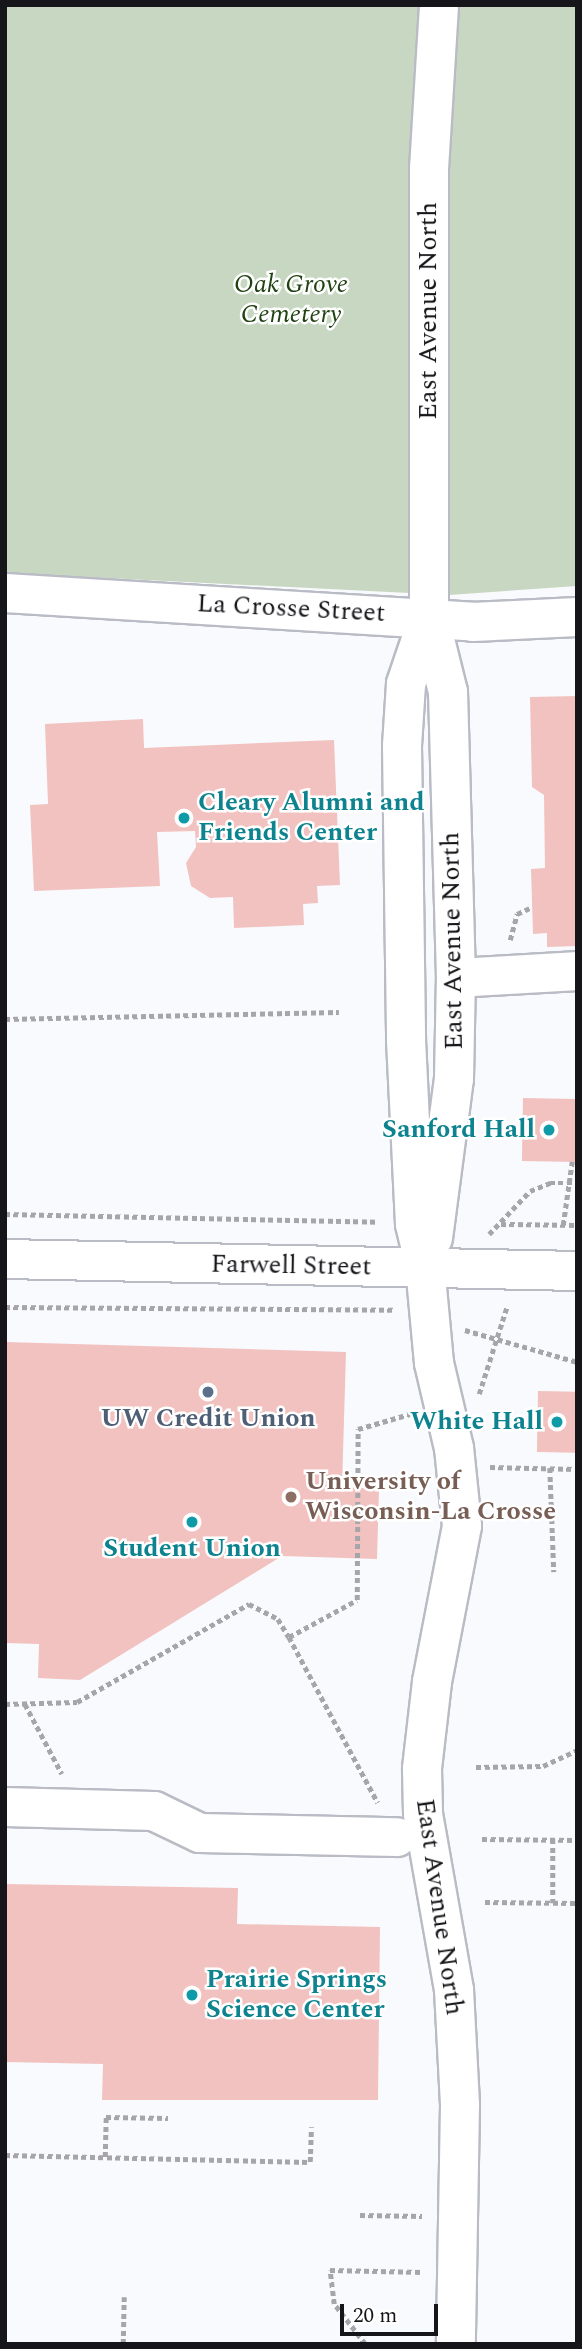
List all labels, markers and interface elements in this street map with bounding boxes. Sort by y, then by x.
street label: East Avenue North [413,202,445,420]
park label: Oak Grove Cemetery [234,269,348,330]
street label: La Crosse Street [196,588,386,630]
place label: Cleary Alumni and Friends Center [198,787,425,848]
marker: Cleary Alumni and Friends Center [176,810,192,826]
street label: East Avenue North [435,832,471,1050]
place label: Sanford Hall [382,1114,535,1146]
marker: Sanford Hall [541,1122,557,1138]
street label: Farwell Street [210,1249,372,1283]
marker: UW Credit Union [200,1384,216,1400]
place label: UW Credit Union [100,1403,316,1435]
place label: White Hall [410,1406,543,1438]
marker: White Hall [549,1414,565,1430]
place label: University of Wisconsin-La Crosse [305,1466,556,1528]
marker: University of Wisconsin-La Crosse [283,1489,299,1505]
marker: Student Union [184,1514,200,1530]
place label: Student Union [103,1533,281,1565]
street label: East Avenue North [408,1797,470,2017]
place label: Prairie Springs Science Center [206,1964,387,2025]
marker: Prairie Springs Science Center [184,1987,200,2003]
scale bar [344,2290,442,2334]
text: 20 m [353,2300,397,2332]

